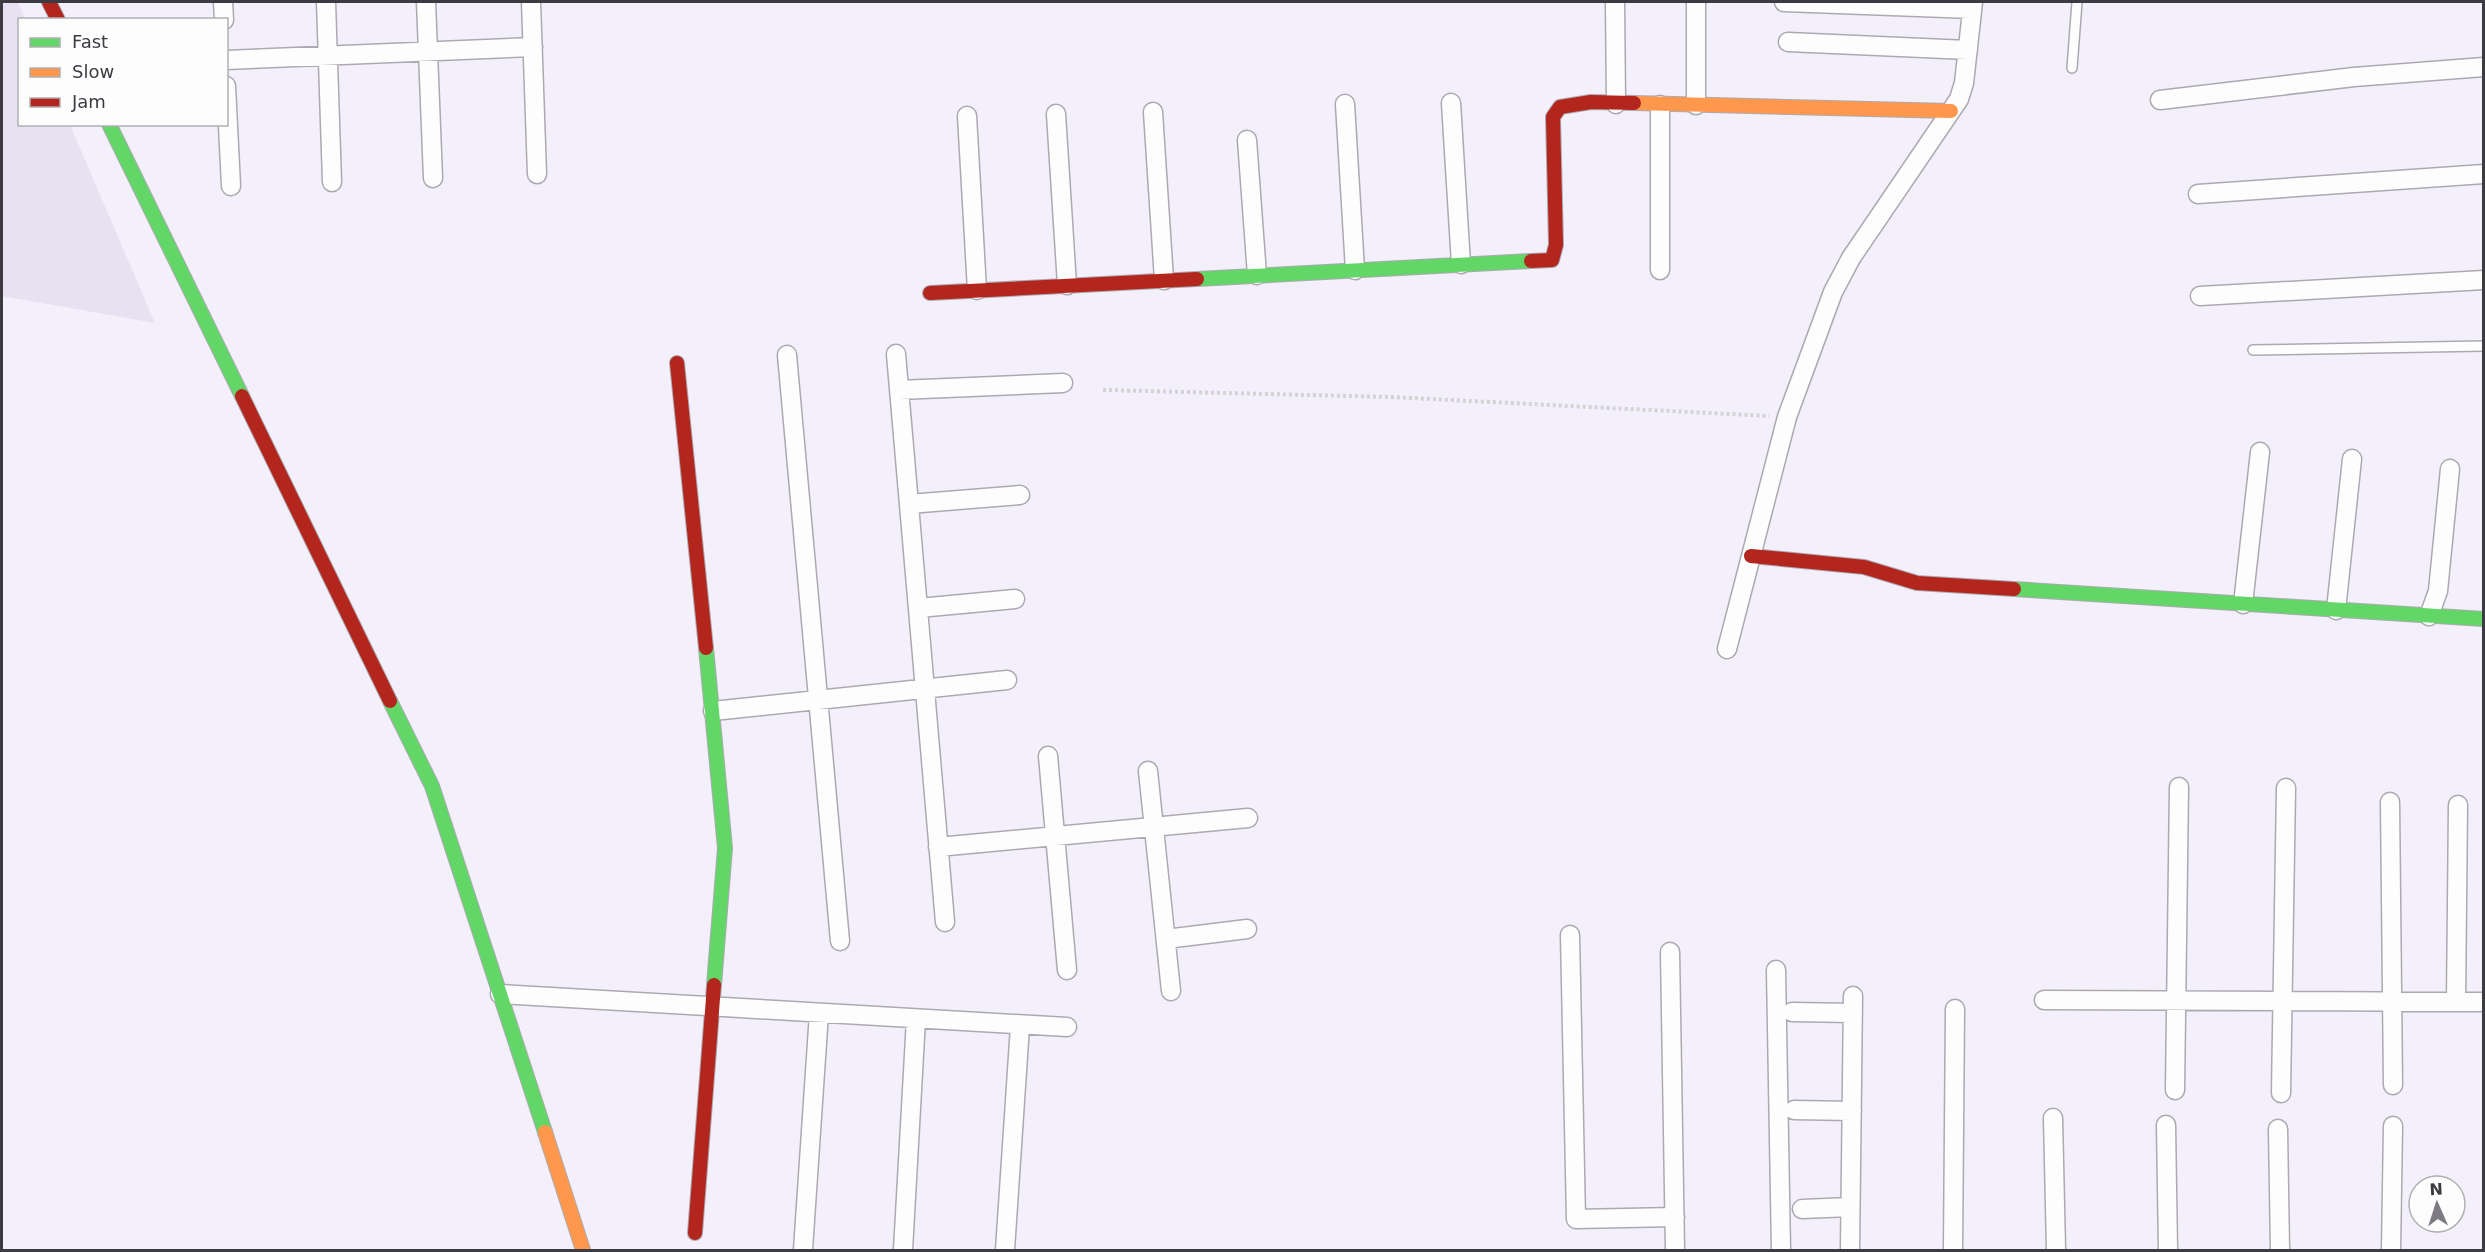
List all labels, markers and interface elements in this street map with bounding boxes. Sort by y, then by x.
legend [18,18,228,126]
text: Fast [72,31,108,52]
text: Slow [72,61,114,82]
text: Jam [71,91,106,112]
north arrow [2407,1174,2467,1234]
text: N [2429,1180,2443,1199]

